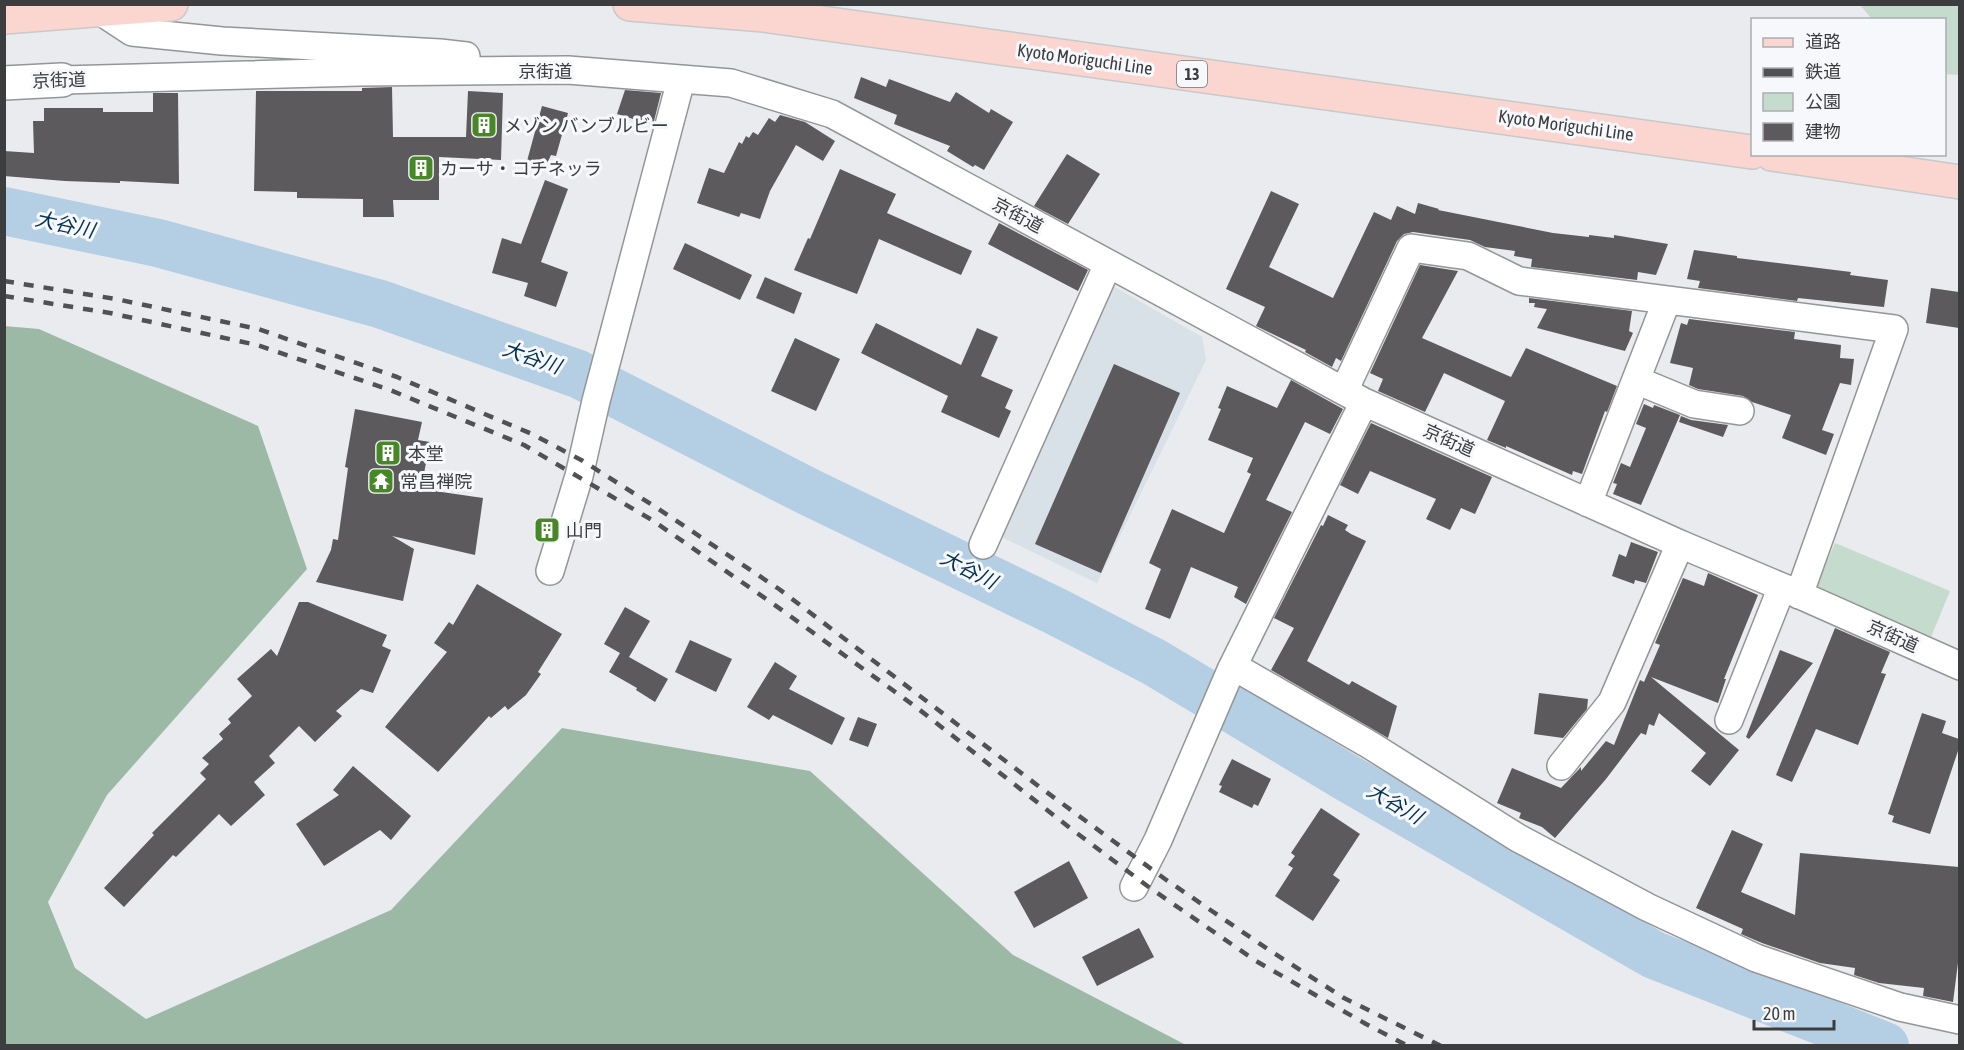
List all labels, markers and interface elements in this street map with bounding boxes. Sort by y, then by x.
legend [1751,18,1946,156]
text: 道路 [1805,31,1841,52]
street label: Kyoto Moriguchi Line [1016,39,1154,79]
street label: 京街道 [518,61,572,82]
road number: 13 [1177,61,1207,87]
text: 鉄道 [1805,61,1841,82]
street label: 京街道 [32,69,86,91]
text: 公園 [1805,91,1841,112]
street label: Kyoto Moriguchi Line [1497,105,1635,145]
building icon: メゾン バンブルビー [469,110,499,140]
place label: メゾン バンブルビー [504,115,669,136]
text: 建物 [1805,121,1841,142]
building icon: カーサ・コチネッラ [406,153,436,183]
place label: カーサ・コチネッラ [440,158,602,179]
street label: 京街道 [989,193,1047,237]
water label: 大谷川 [33,207,99,242]
water label: 大谷川 [500,336,566,378]
street label: 京街道 [1420,419,1478,461]
building icon: 本堂 [373,438,403,468]
place label: 本堂 [408,443,444,464]
temple icon: 常昌禅院 [366,466,396,496]
place label: 常昌禅院 [400,471,472,492]
building icon: 山門 [532,515,562,545]
place label: 山門 [566,520,602,541]
water label: 大谷川 [937,545,1003,594]
street label: 京街道 [1864,615,1922,657]
water label: 大谷川 [1363,778,1428,829]
scale bar [1754,993,1834,1031]
text: 20 m [1763,1003,1795,1024]

